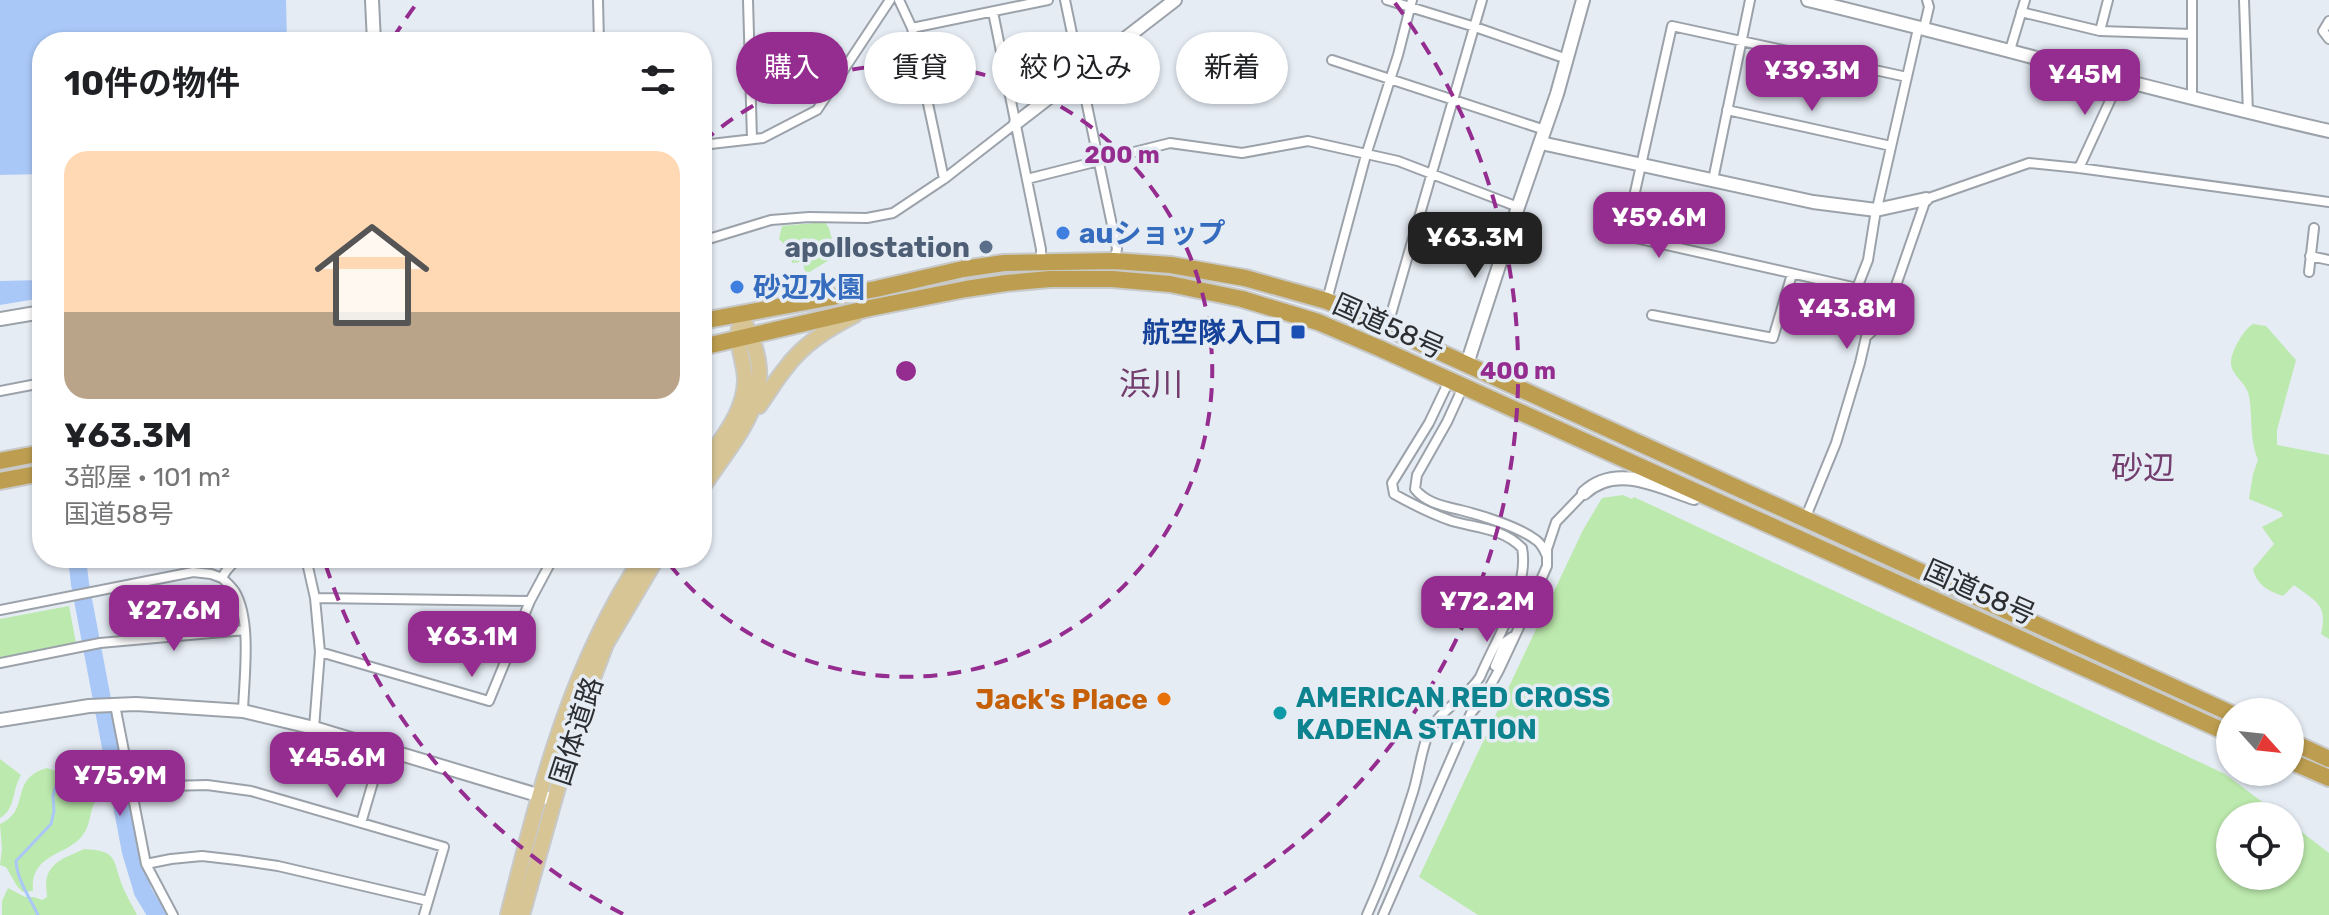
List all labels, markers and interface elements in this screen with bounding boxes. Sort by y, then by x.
chip: 購入 [736,32,848,104]
chip: 賃貸 [864,32,976,104]
chip: 絞り込み [992,32,1160,104]
chip: 新着 [1176,32,1288,104]
pin: ¥39.3M [1747,45,1877,113]
pin: ¥45M [2038,49,2132,117]
text: ¥39.3M [1764,55,1860,86]
icon: filters [636,58,680,102]
text: ¥45M [2048,59,2122,90]
text: 10件の物件 [64,63,240,104]
text: 200 m [1084,141,1160,169]
pin: ¥59.6M [1594,192,1724,260]
text: ¥59.6M [1611,202,1707,233]
icon: home [300,203,444,347]
pin: ¥63.3M [1410,212,1540,280]
place label: auショップ [1079,217,1225,250]
text: ¥63.3M [1426,222,1524,253]
marker: auショップ [1054,224,1072,242]
place label: apollostation [784,231,970,264]
marker: apollostation [977,238,995,256]
place label: 砂辺水園 [753,271,865,304]
marker: 砂辺水園 [728,278,746,296]
pin: ¥43.8M [1782,283,1912,351]
street label: 国道58号 [1328,287,1450,366]
text: ¥43.8M [1797,293,1897,324]
place label: 航空隊入口 [1142,316,1282,349]
marker: 航空隊入口 [1289,323,1307,341]
centre of rings [892,357,920,385]
text: 400 m [1480,357,1556,385]
district label: 浜川 [1119,365,1183,403]
text: ¥63.3M [64,415,192,456]
district label: 砂辺 [2111,449,2175,487]
text: 3部屋 · 101 m² [64,462,230,493]
text: 国道58号 [64,499,174,530]
street label: 国道58号 [1919,553,2041,632]
pin: ¥72.2M [1422,576,1552,644]
pin: ¥27.6M [109,585,239,653]
text: ¥72.2M [1439,586,1535,617]
text: ¥27.6M [127,595,221,626]
pin: ¥63.1M [407,611,537,679]
text: ¥63.1M [426,621,518,652]
street label: 国体道路 [543,673,609,790]
place label: AMERICAN RED CROSS KADENA STATION [1296,681,1610,746]
place label: Jack's Place [975,683,1148,716]
marker: Jack's Place [1155,690,1173,708]
north arrow [2216,698,2304,786]
map controls [2216,698,2304,890]
marker: AMERICAN RED CROSS KADENA STATION [1271,704,1289,722]
pin: ¥45.6M [272,732,402,800]
text: ¥45.6M [288,742,386,773]
pin: ¥75.9M [55,750,185,818]
text: ¥75.9M [73,760,167,791]
button: locate [2216,802,2304,890]

